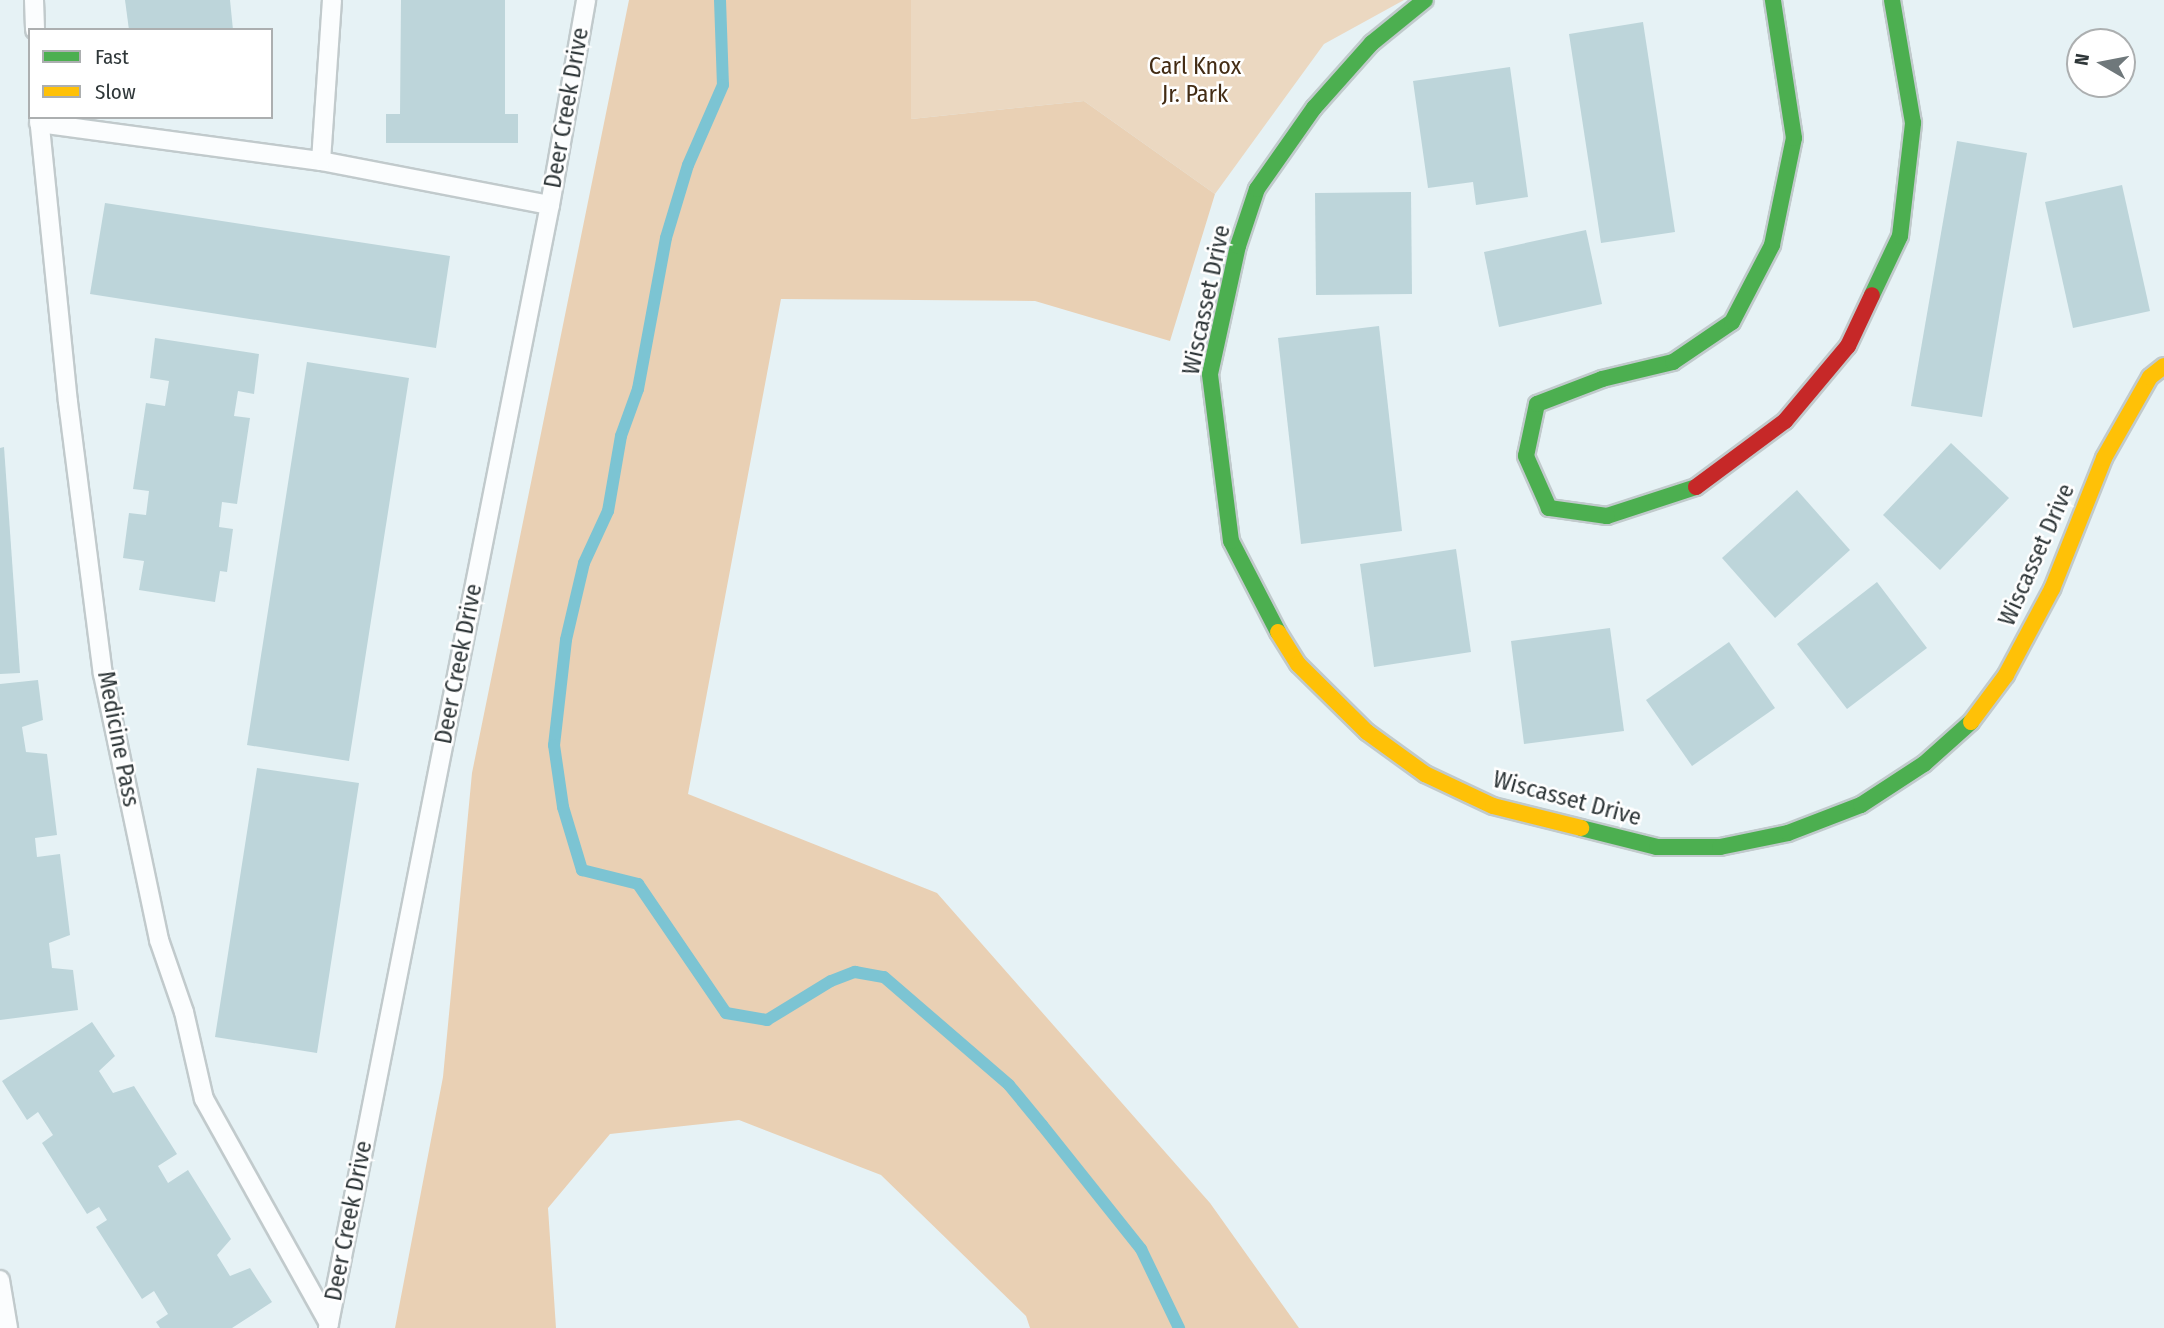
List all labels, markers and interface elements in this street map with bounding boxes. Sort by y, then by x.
street label: Deer Creek Drive [539,25,595,191]
legend [28,28,273,119]
north arrow [2066,28,2136,98]
text: Fast [95,44,129,70]
text: N [2069,52,2094,67]
park label: Carl Knox Jr. Park [1149,53,1241,109]
text: Slow [95,79,136,105]
street label: Wiscasset Drive [1177,223,1237,377]
street label: Wiscasset Drive [1993,480,2081,630]
street label: Deer Creek Drive [429,581,489,747]
street label: Medicine Pass [91,669,145,809]
street label: Wiscasset Drive [1490,765,1644,833]
street label: Deer Creek Drive [319,1138,379,1304]

